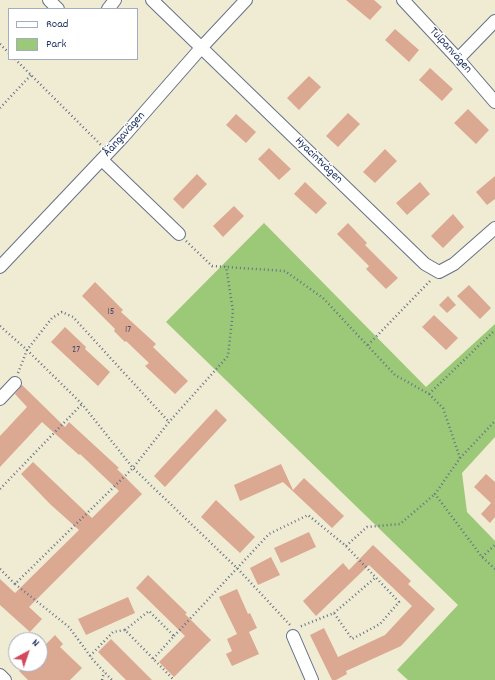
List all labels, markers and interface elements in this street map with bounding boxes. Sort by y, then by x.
legend [8,8,138,60]
text: Road [46,16,68,33]
street label: Tulpanvägen [426,25,474,77]
text: Park [46,36,66,53]
street label: Åängavägen [101,109,149,161]
street label: Hyacintvägen [291,135,345,187]
house number: 15 [108,307,114,319]
house number: 17 [125,325,131,337]
house number: 27 [72,345,80,357]
north arrow [8,632,48,672]
text: N [28,636,42,651]

